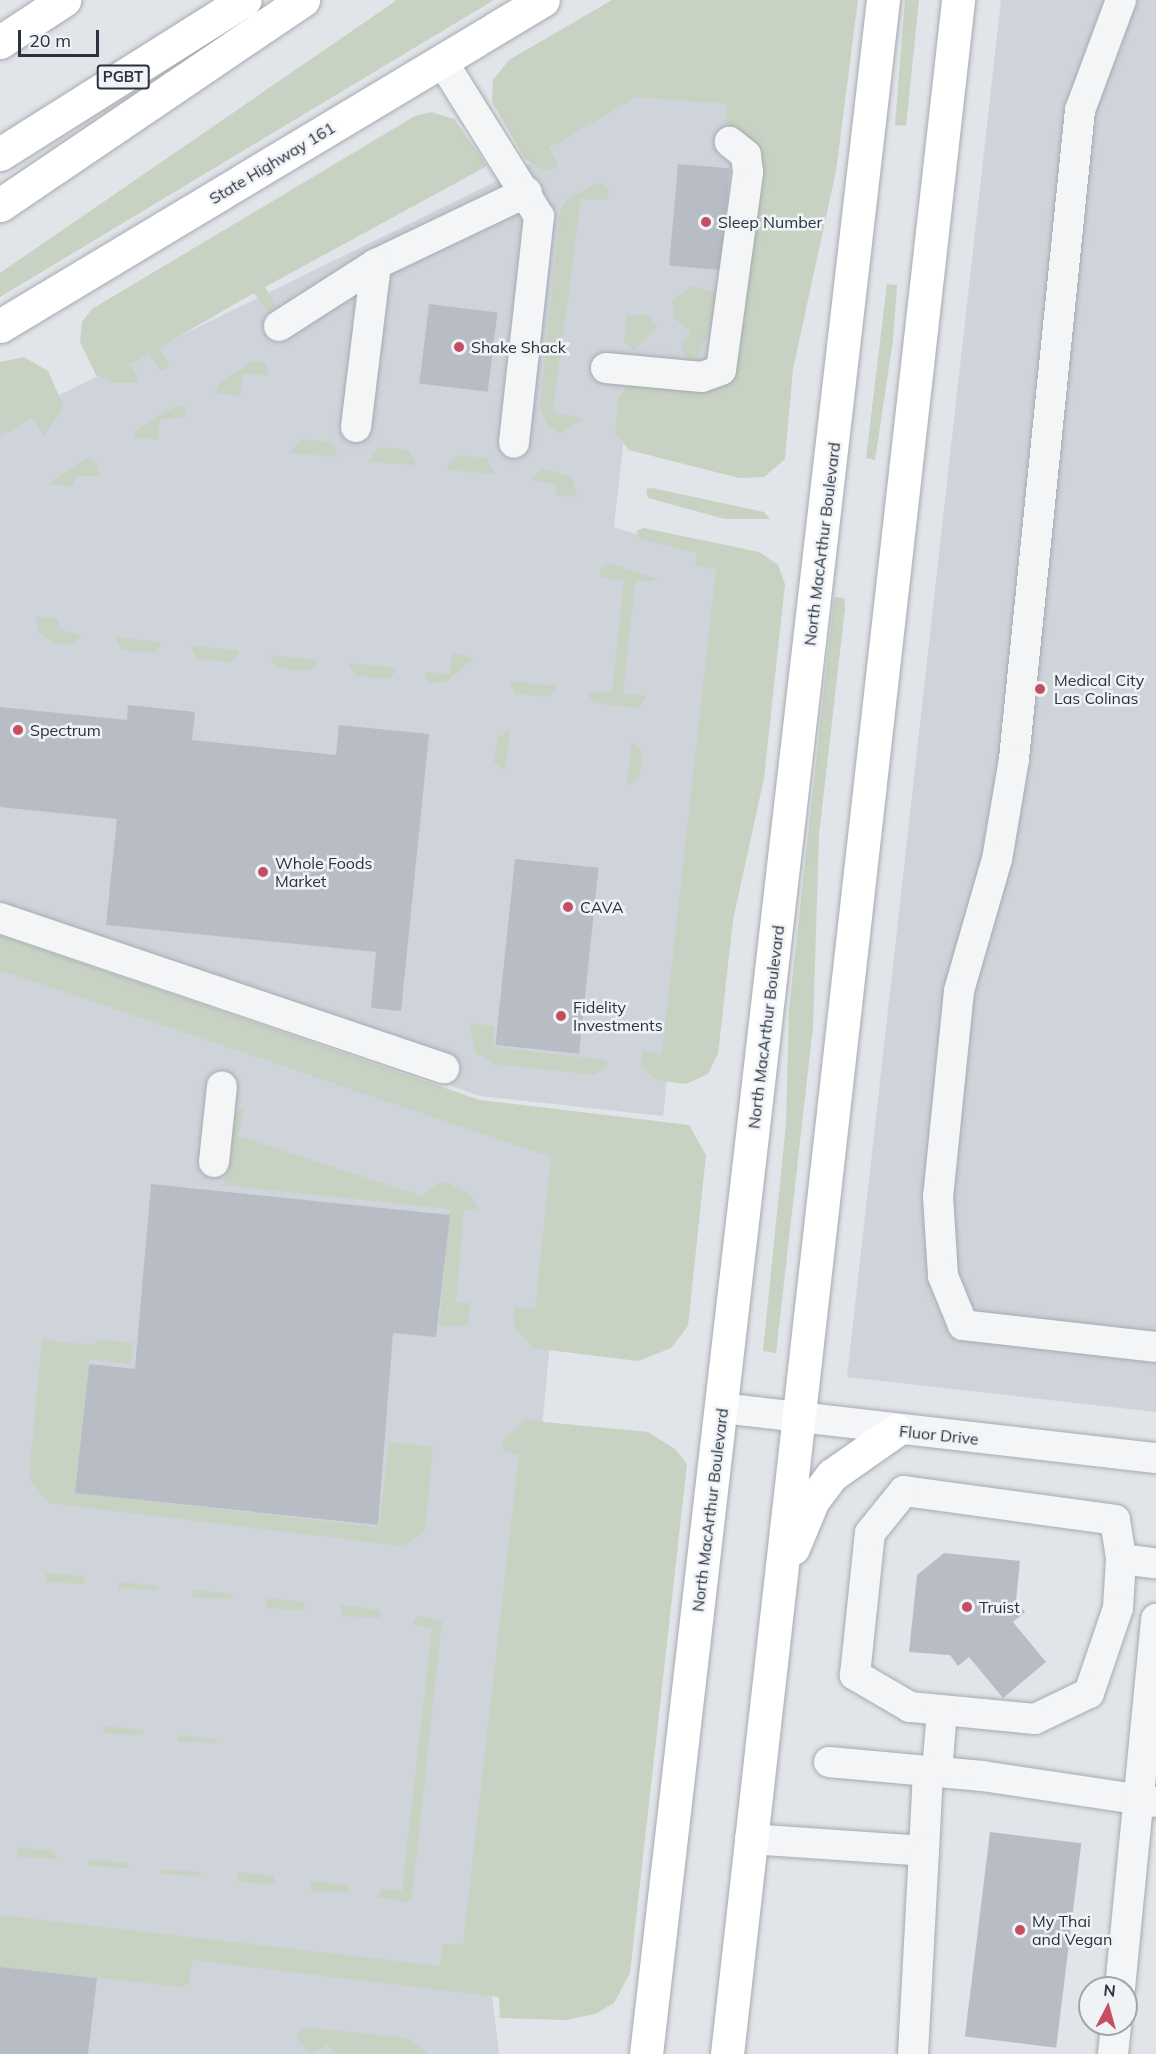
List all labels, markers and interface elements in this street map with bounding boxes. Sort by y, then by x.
scale bar [21,18,102,56]
text: 20 m [29,29,71,52]
road number: PGBT [96,65,150,89]
street label: State Highway 161 [206,118,338,208]
place label: Sleep Number [718,212,822,232]
marker: Sleep Number [699,215,713,229]
place label: Shake Shack [471,337,566,357]
marker: Shake Shack [452,340,466,354]
street label: North MacArthur Boulevard [800,441,844,647]
place label: Medical City Las Colinas [1054,670,1144,708]
marker: Medical City Las Colinas [1031,680,1049,698]
place label: Spectrum [30,720,101,740]
marker: Spectrum [11,723,25,737]
place label: Whole Foods Market [275,853,372,891]
marker: Whole Foods Market [256,865,270,879]
place label: CAVA [580,897,624,917]
marker: CAVA [561,900,575,914]
street label: North MacArthur Boulevard [744,924,788,1130]
place label: Fidelity Investments [573,997,663,1035]
marker: Fidelity Investments [554,1009,568,1023]
street label: North MacArthur Boulevard [688,1407,732,1613]
street label: Fluor Drive [898,1421,980,1449]
place label: Truist [979,1597,1020,1617]
marker: Truist [960,1600,974,1614]
place label: My Thai and Vegan [1032,1911,1112,1949]
marker: My Thai and Vegan [1013,1923,1027,1937]
north arrow [1078,1976,1138,2036]
text: N [1103,1980,1117,2001]

